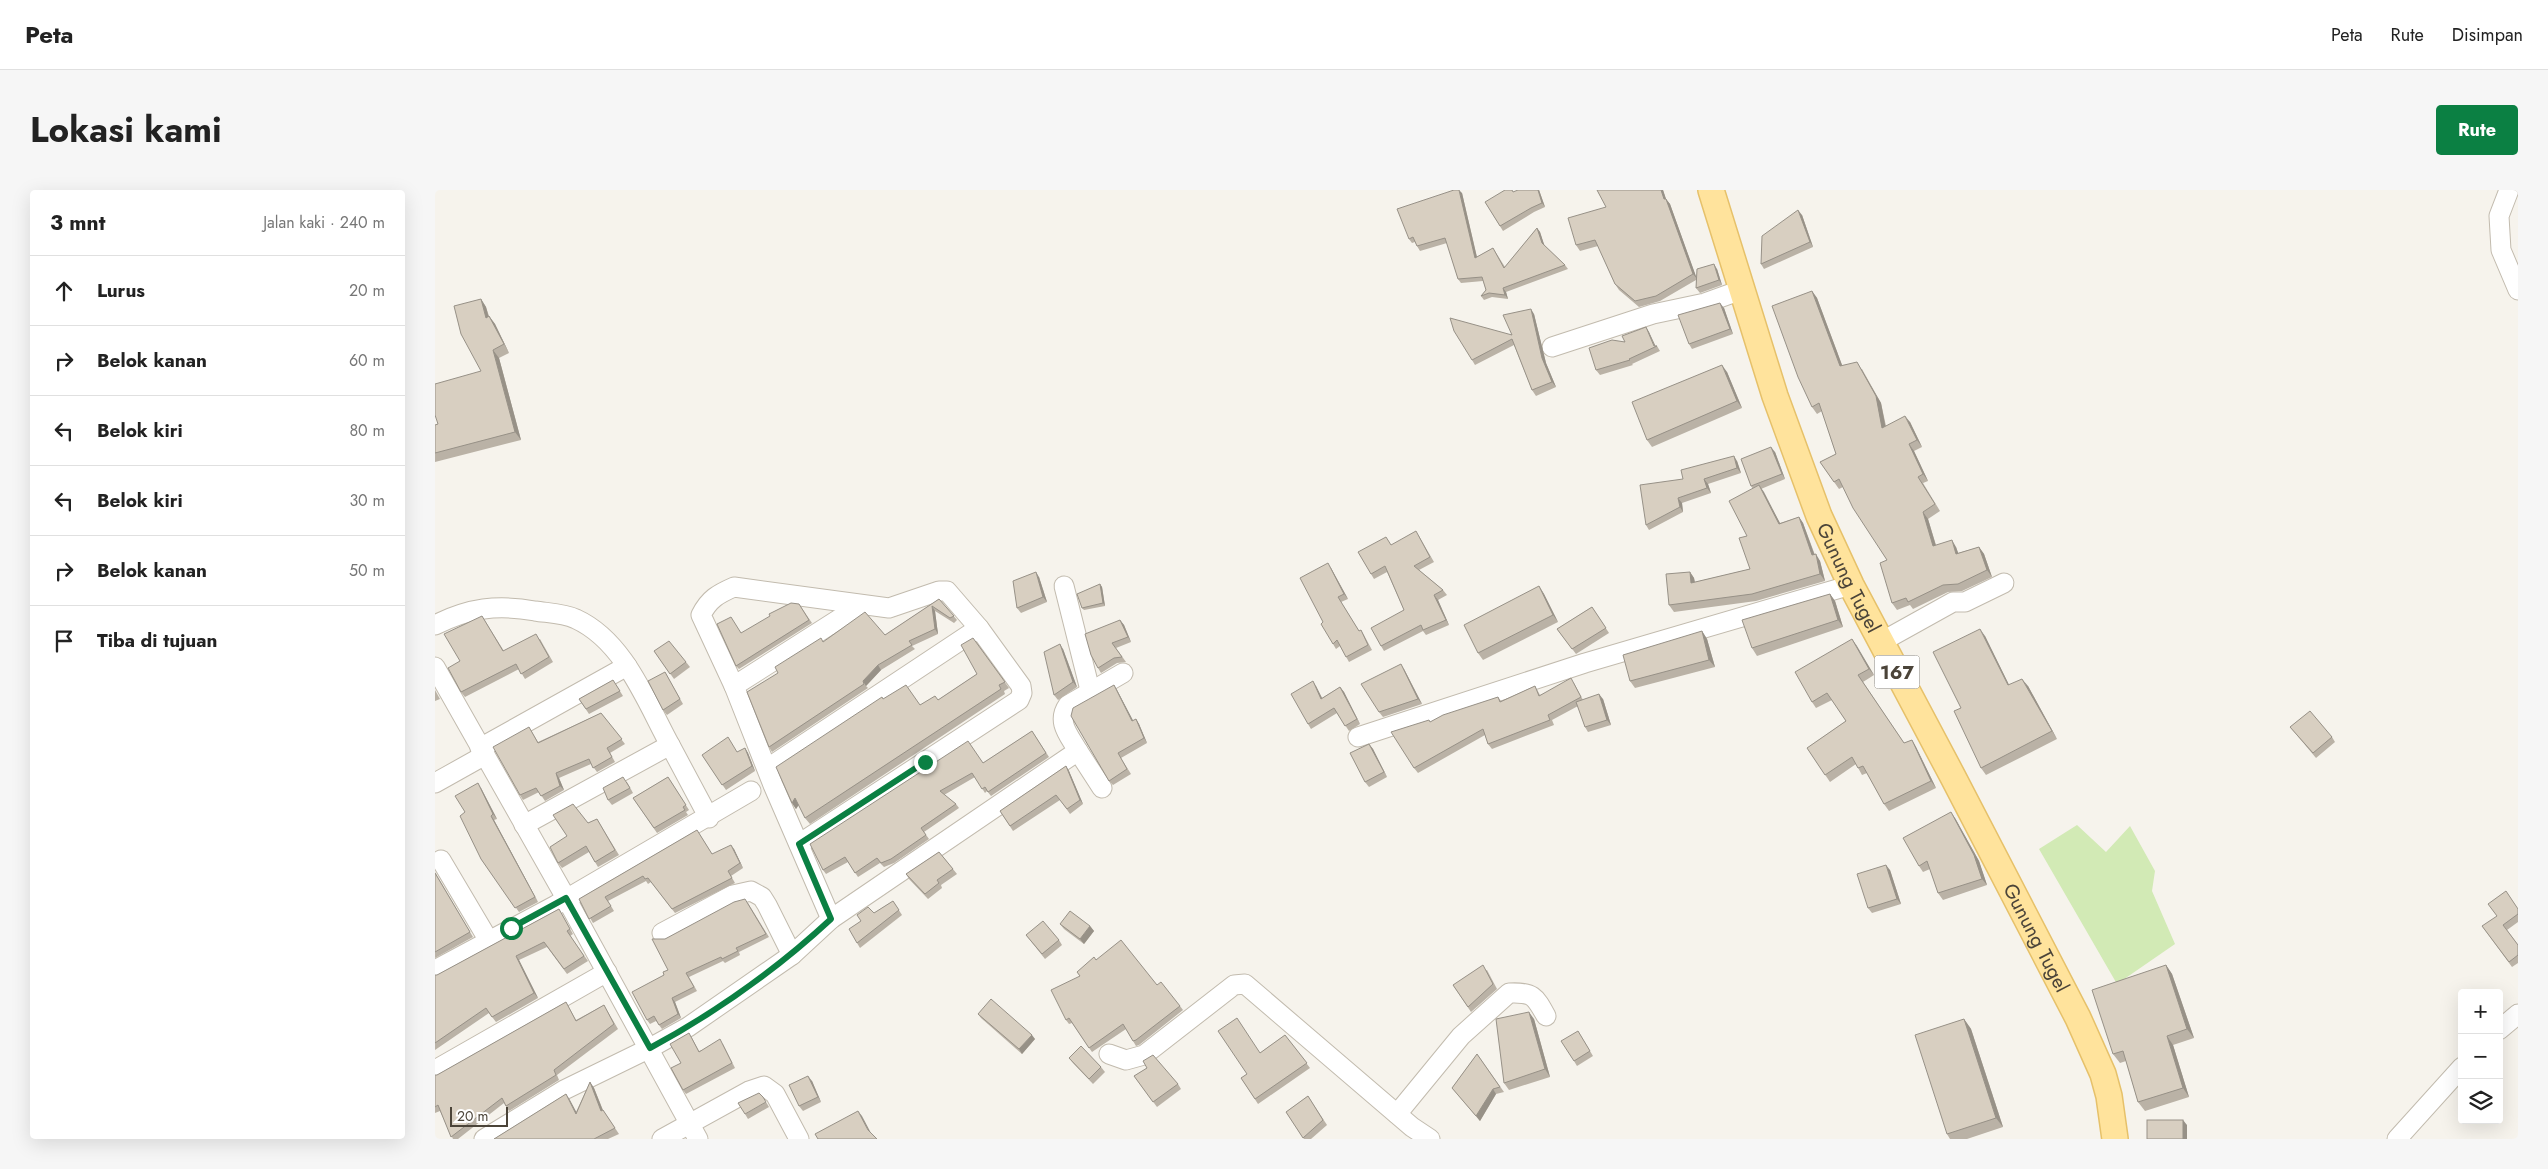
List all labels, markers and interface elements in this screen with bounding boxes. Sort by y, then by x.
text: Peta [25,17,74,52]
text: Peta [2331,22,2363,48]
text: Rute [2391,22,2424,48]
text: Disimpan [2452,22,2523,48]
text: Lokasi kami [30,105,222,155]
button: Rute [2436,105,2518,155]
text: 3 mnt [50,208,105,238]
text: Jalan kaki · 240 m [263,211,385,234]
icon: ahead [50,277,78,305]
text: Lurus [97,277,145,304]
text: 20 m [349,279,385,302]
icon: right [50,347,78,375]
text: Belok kanan [97,347,207,374]
text: 60 m [349,349,385,372]
icon: left [50,417,78,445]
text: Belok kiri [97,417,183,444]
text: 80 m [349,419,385,442]
icon: left [50,487,78,515]
text: Belok kiri [97,487,183,514]
text: 30 m [349,489,385,512]
street label: Gunung Tugel [1810,518,1888,638]
icon: right [50,557,78,585]
text: Belok kanan [97,557,207,584]
text: 50 m [349,559,385,582]
icon: arrive [50,627,78,655]
text: Tiba di tujuan [97,627,217,654]
road number: 167 [1875,656,1919,688]
route end [914,751,937,774]
street label: Gunung Tugel [1996,878,2077,997]
route start [500,917,523,940]
map controls [2458,989,2503,1124]
button: + [2458,989,2503,1034]
button: − [2458,1034,2503,1079]
button: layers [2458,1079,2503,1124]
scale bar [450,1104,507,1127]
text: 20 m [457,1106,489,1126]

